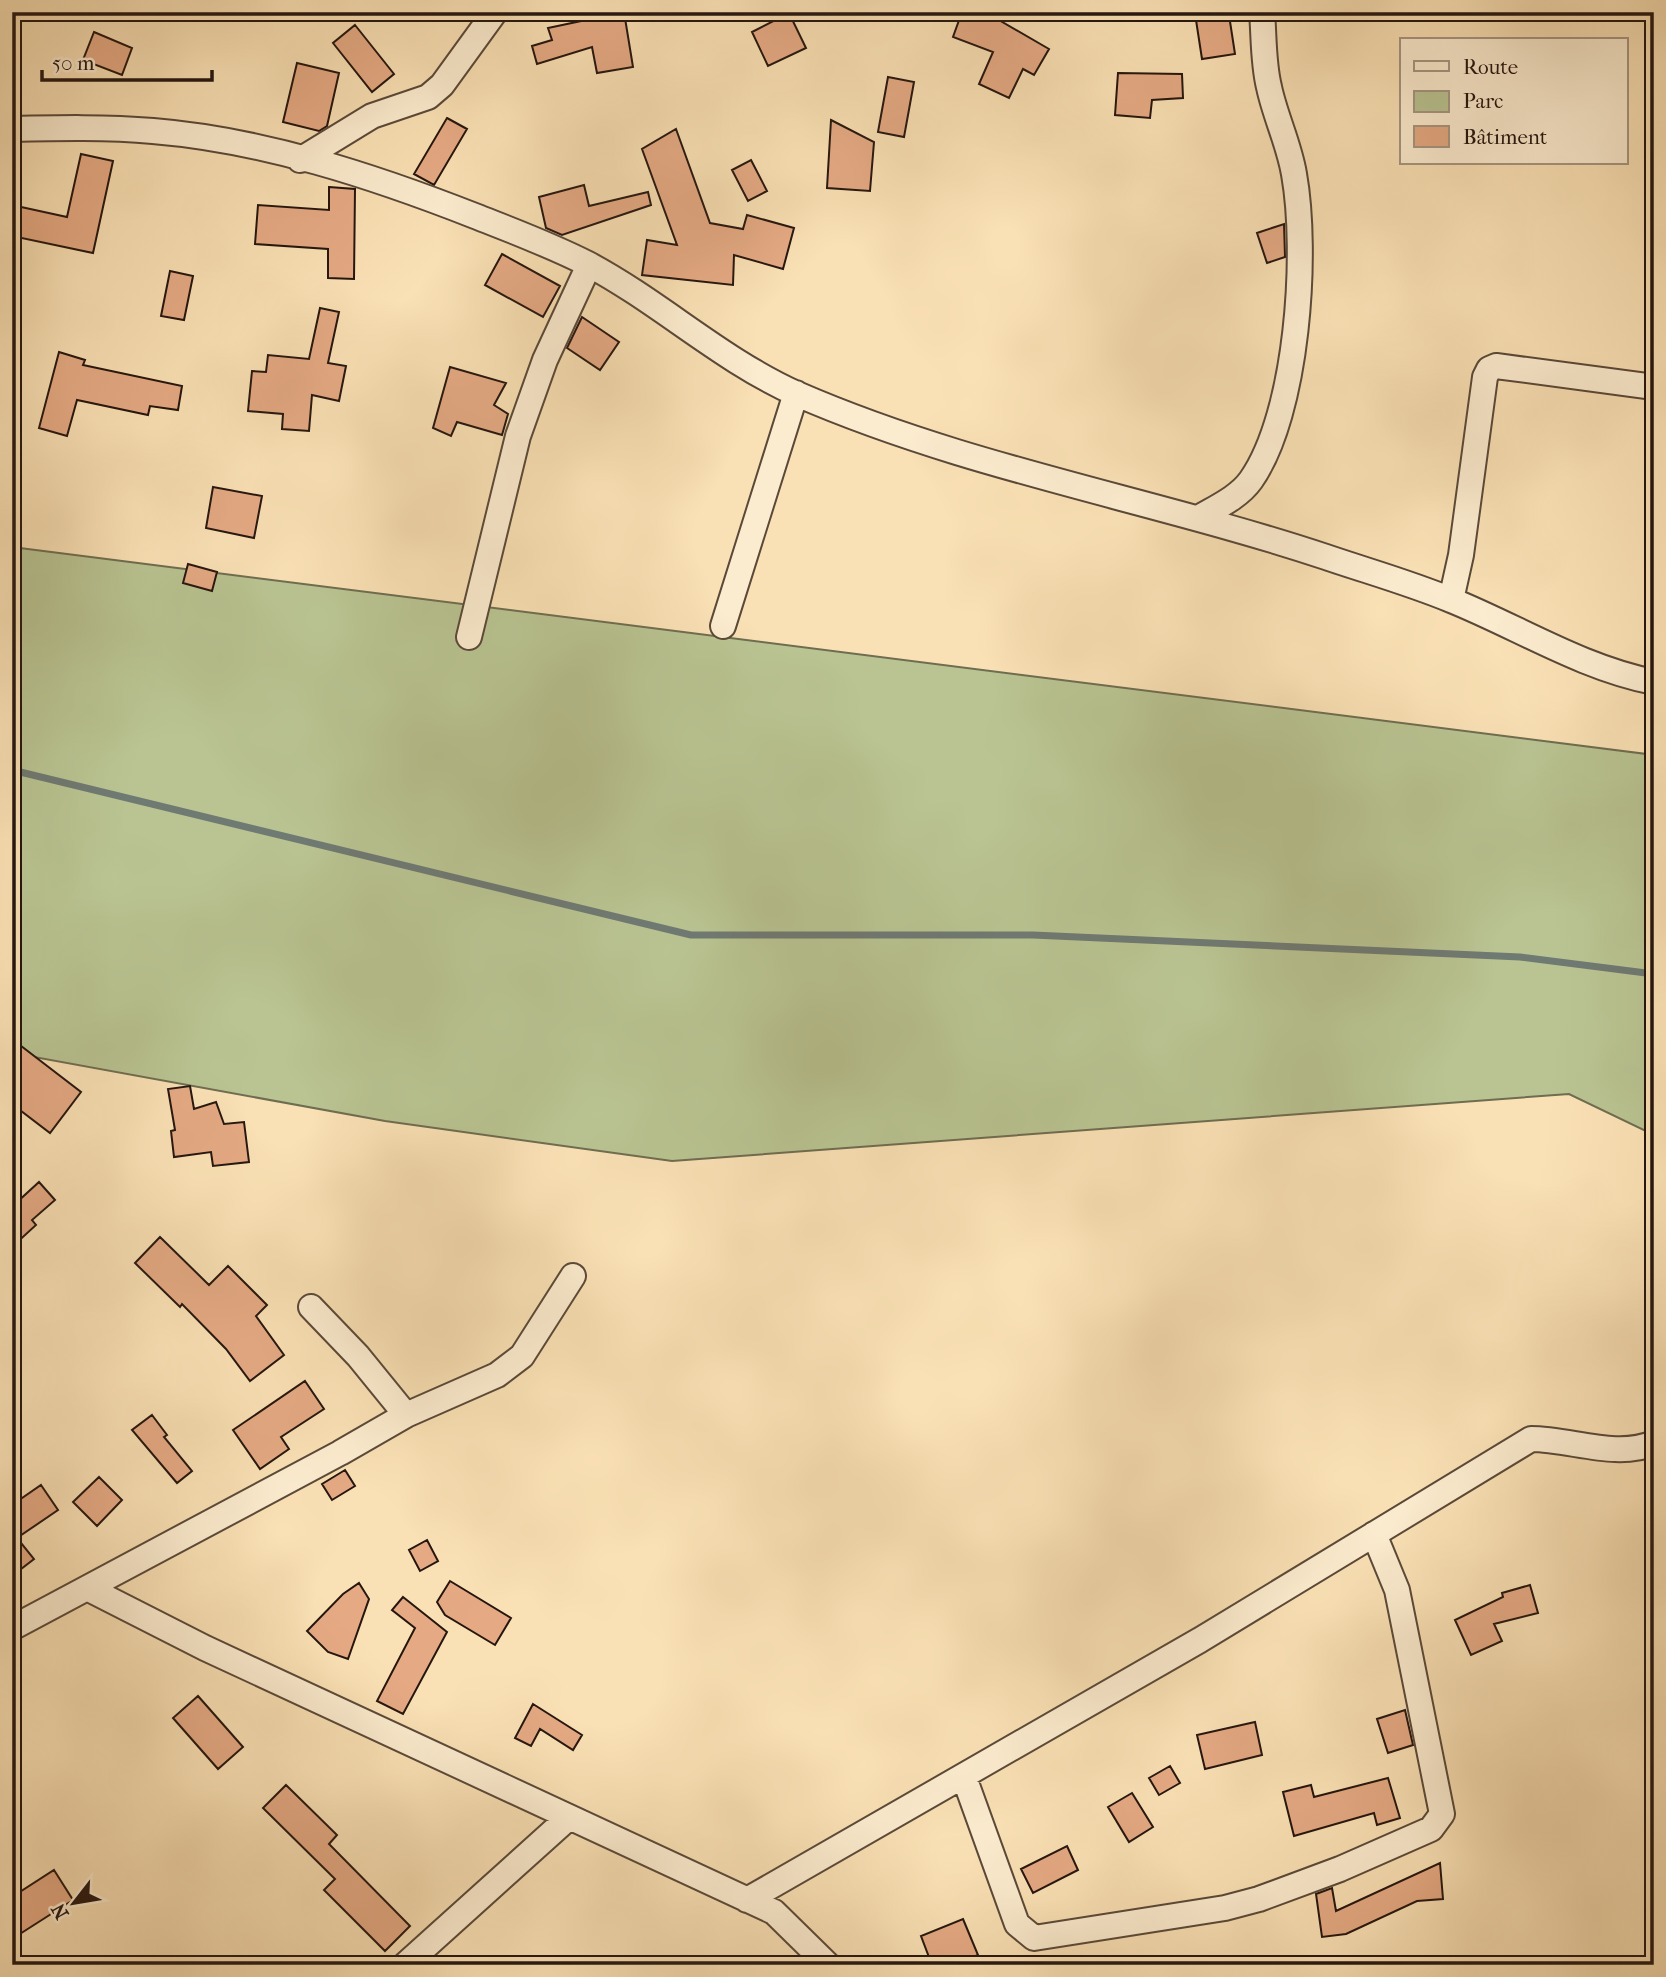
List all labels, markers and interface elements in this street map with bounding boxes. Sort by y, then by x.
scale bar [42,38,212,82]
legend [1400,38,1628,164]
text: 50 m [52,51,95,75]
text: Route [1463,55,1518,79]
text: Parc [1463,89,1503,113]
text: Bâtiment [1463,125,1548,149]
north arrow [38,1868,108,1938]
text: N [47,1899,73,1923]

